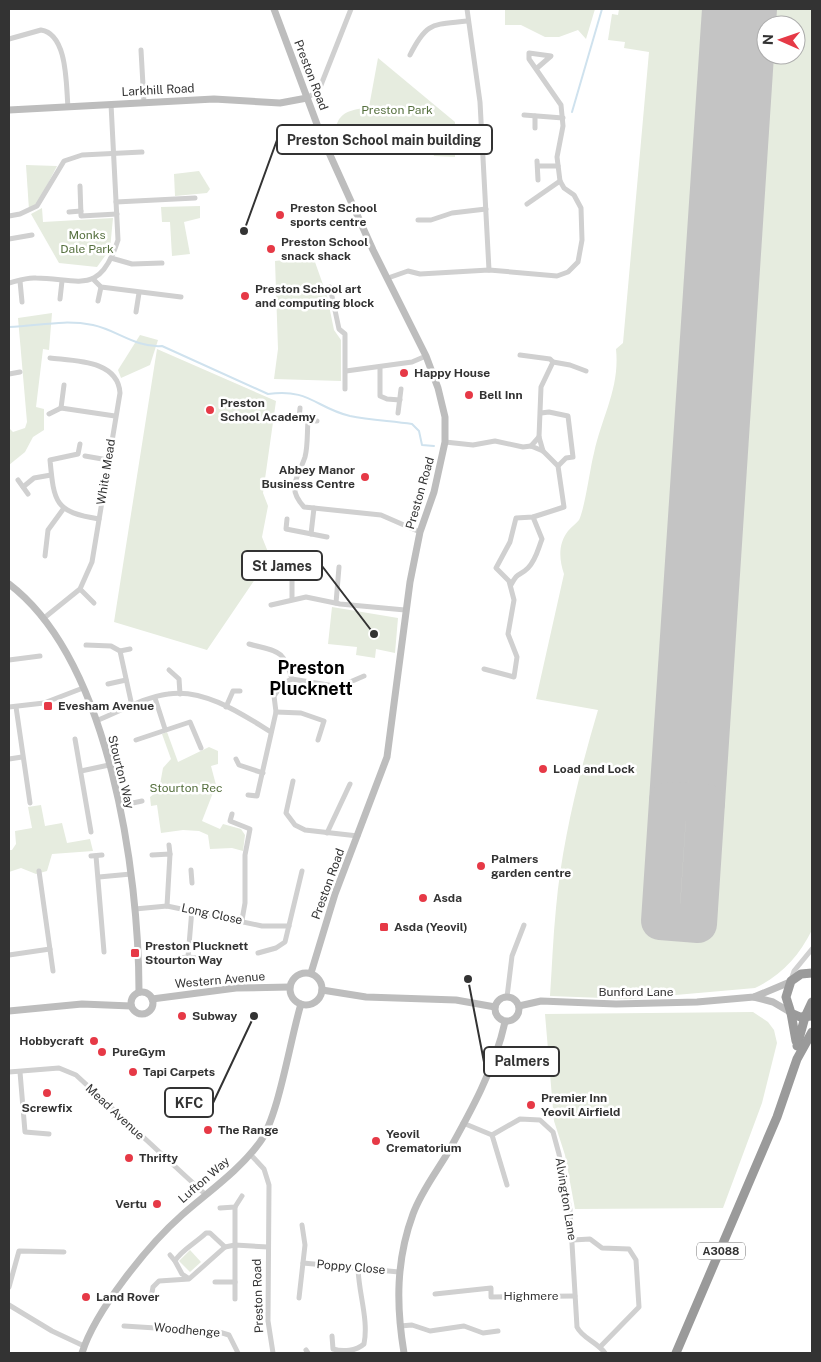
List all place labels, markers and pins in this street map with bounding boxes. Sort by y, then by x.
callout: Preston School main building [277,125,492,154]
place label: Preston School sports centre [290,201,377,229]
marker: Preston School sports centre [274,209,286,221]
place label: Preston School snack shack [281,235,368,263]
marker: Preston School snack shack [265,243,277,255]
place label: Preston School art and computing block [255,282,374,310]
marker: Preston School art and computing block [239,290,251,302]
place label: Happy House [414,366,490,380]
marker: Happy House [398,367,410,379]
place label: Bell Inn [479,388,523,402]
marker: Bell Inn [463,389,475,401]
place label: Preston School Academy [220,396,316,424]
marker: Preston School Academy [204,404,216,416]
place label: Abbey Manor Business Centre [262,463,355,491]
marker: Abbey Manor Business Centre [359,471,371,483]
callout: St James [242,551,322,580]
place label: Evesham Avenue [58,699,154,713]
marker: Evesham Avenue [42,700,54,712]
place label: Load and Lock [553,762,635,776]
marker: Load and Lock [537,763,549,775]
place label: Palmers garden centre [491,852,571,880]
marker: Palmers garden centre [475,860,487,872]
place label: Asda [433,891,462,905]
marker: Asda [417,892,429,904]
place label: Asda (Yeovil) [394,920,468,934]
marker: Asda (Yeovil) [378,921,390,933]
place label: Preston Plucknett Stourton Way [145,939,248,967]
marker: Preston Plucknett Stourton Way [129,947,141,959]
place label: Subway [192,1009,237,1023]
marker: Subway [176,1010,188,1022]
place label: Hobbycraft [19,1034,84,1048]
marker: Hobbycraft [88,1035,100,1047]
place label: PureGym [112,1045,166,1059]
marker: PureGym [96,1046,108,1058]
callout: Palmers [484,1047,559,1076]
place label: Tapi Carpets [143,1065,215,1079]
marker: Tapi Carpets [127,1066,139,1078]
marker: Screwfix [41,1087,53,1099]
callout: KFC [165,1088,213,1117]
place label: Premier Inn Yeovil Airfield [541,1091,620,1119]
marker: Premier Inn Yeovil Airfield [525,1099,537,1111]
place label: Screwfix [21,1101,73,1115]
place label: The Range [218,1123,279,1137]
marker: The Range [202,1124,214,1136]
place label: Yeovil Crematorium [386,1127,462,1155]
marker: Yeovil Crematorium [370,1135,382,1147]
place label: Thrifty [139,1151,178,1165]
marker: Thrifty [123,1152,135,1164]
place label: Vertu [115,1197,147,1211]
marker: Vertu [151,1198,163,1210]
place label: Land Rover [96,1290,160,1304]
marker: Land Rover [80,1291,92,1303]

